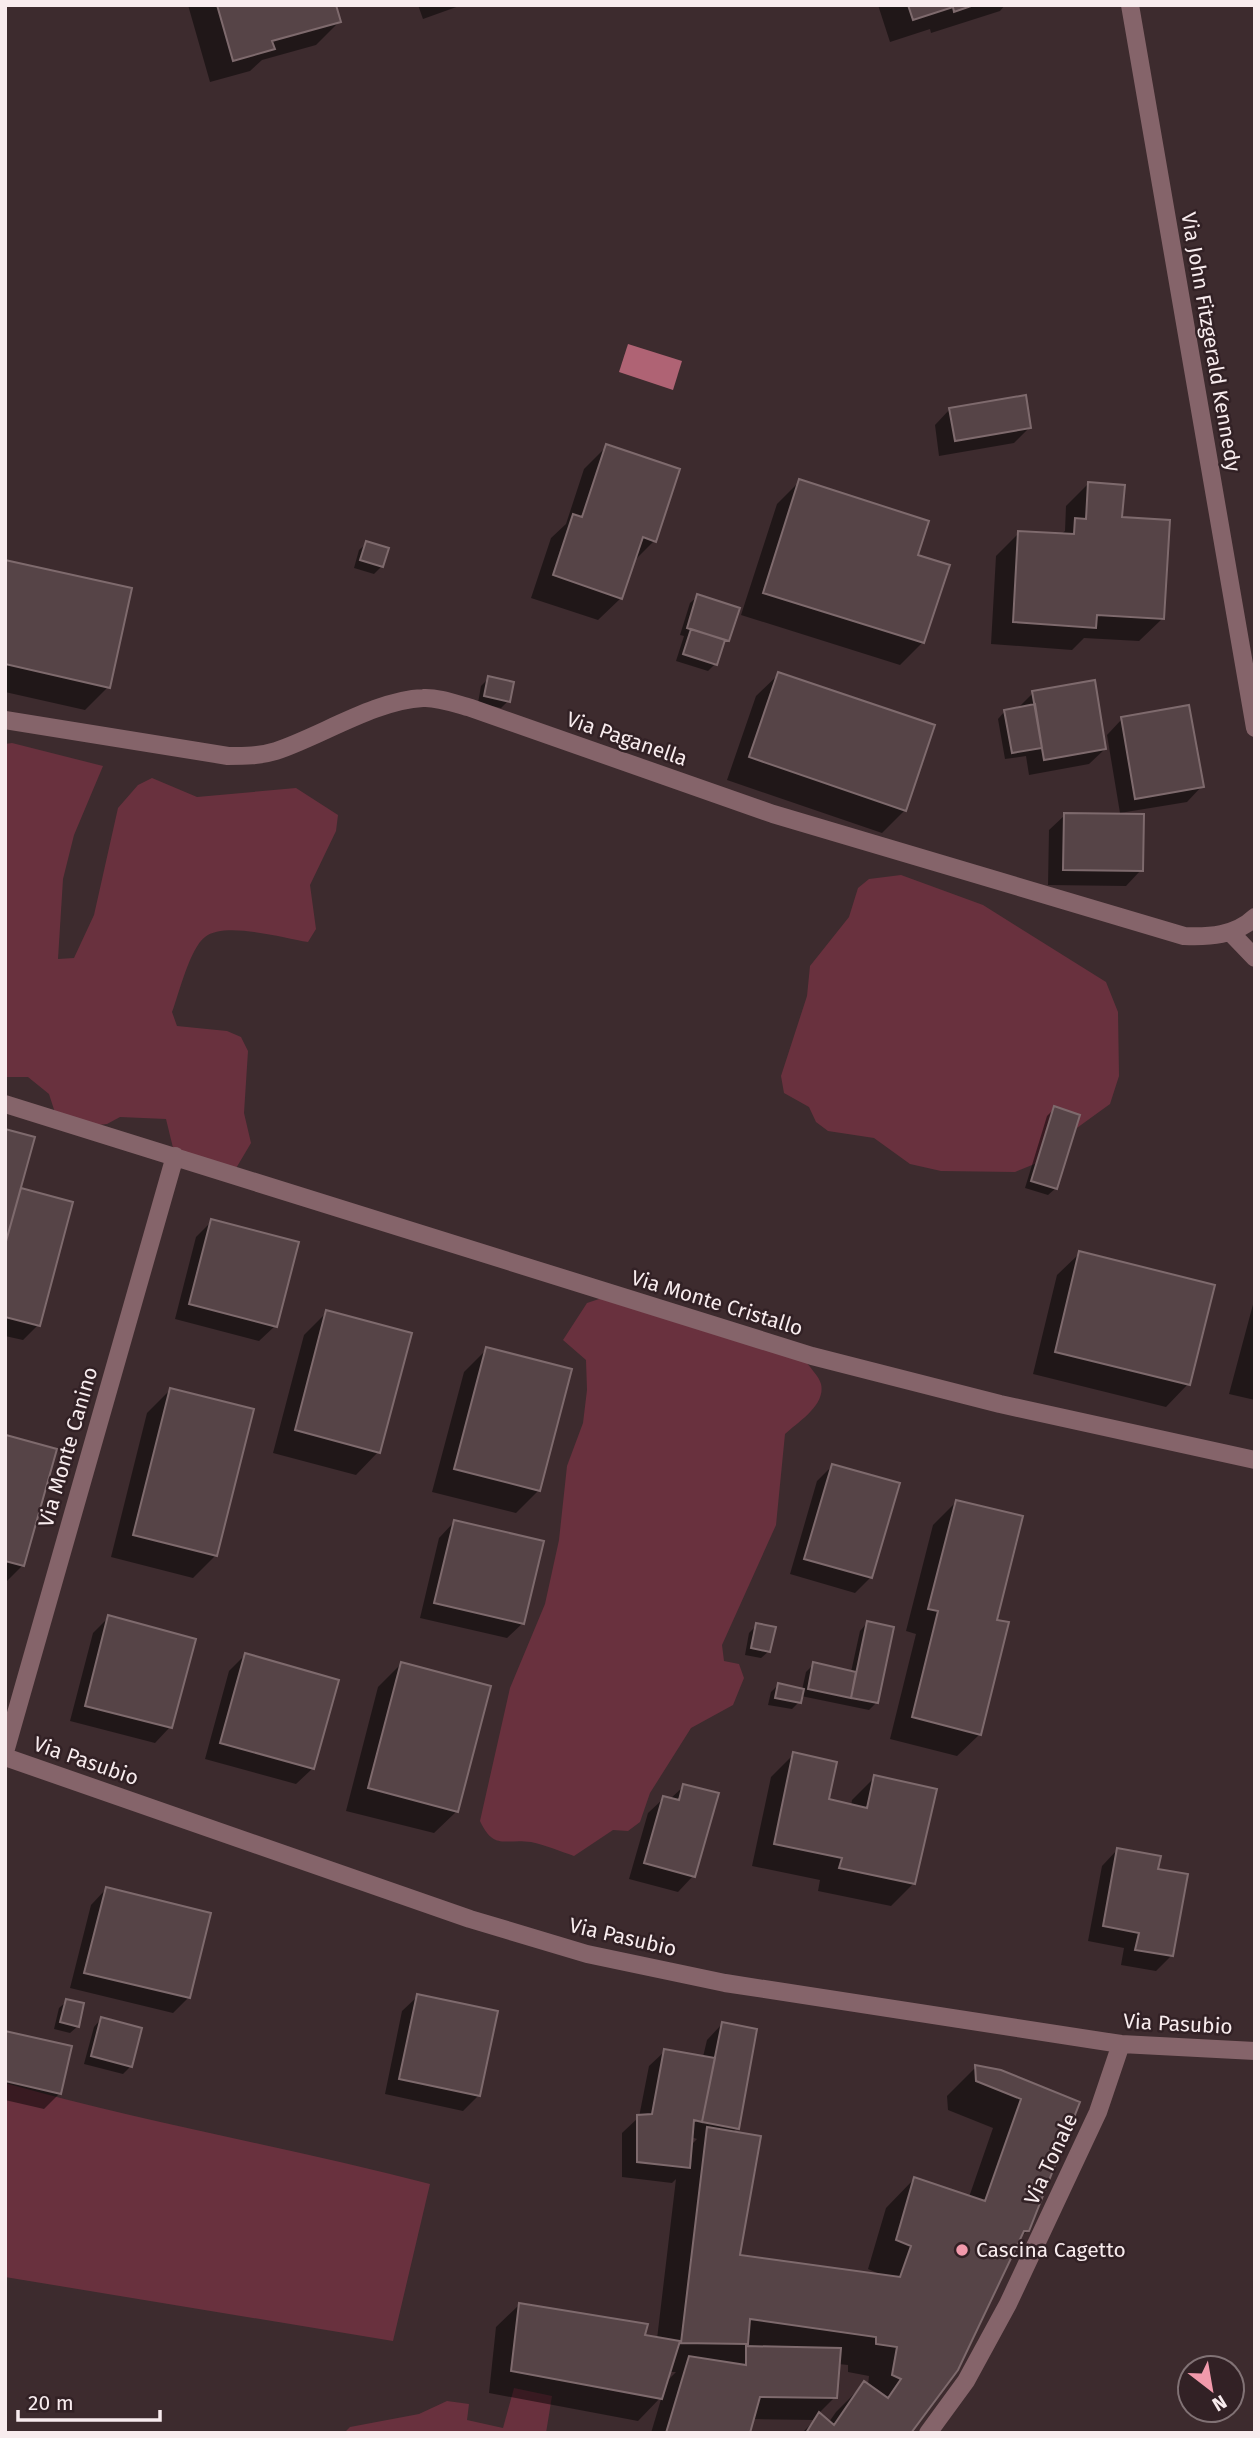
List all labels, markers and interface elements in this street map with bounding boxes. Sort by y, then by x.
street label: Via John Fitzgerald Kennedy [1175,210,1247,474]
street label: Via Paganella [563,706,691,772]
street label: Via Monte Cristallo [628,1265,806,1341]
street label: Via Monte Canino [33,1364,103,1530]
street label: Via Pasubio [30,1731,142,1791]
street label: Via Pasubio [567,1912,679,1962]
street label: Via Pasubio [1123,2008,1233,2040]
street label: Via Tonale [1019,2109,1083,2209]
place label: Cascina Cagetto [976,2237,1126,2263]
marker: Cascina Cagetto [954,2242,970,2258]
north arrow [1176,2354,1246,2424]
scale bar [18,2378,159,2422]
text: 20 m [28,2390,74,2416]
text: N [1208,2390,1231,2416]

